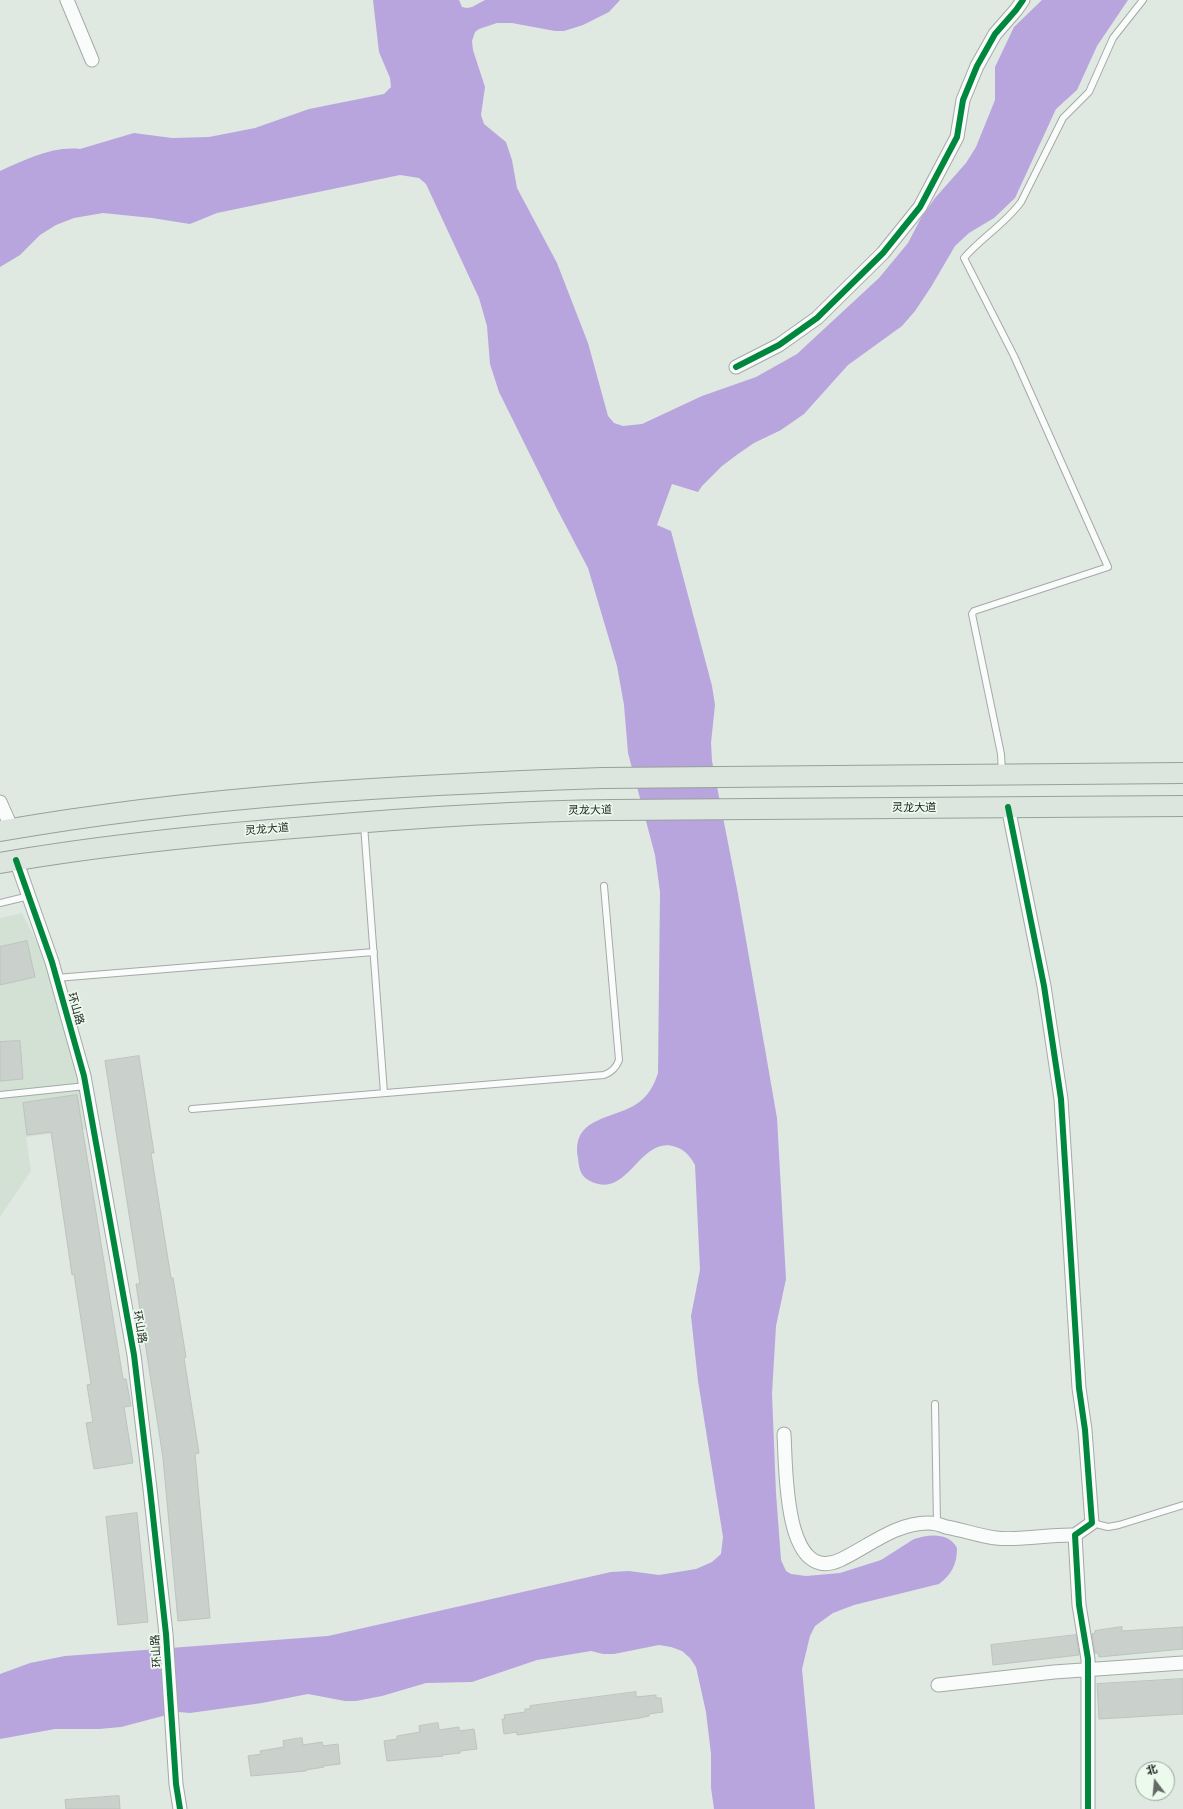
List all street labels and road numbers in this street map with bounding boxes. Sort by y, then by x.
street label: 灵龙大道 [892,801,936,815]
street label: 灵龙大道 [568,804,612,818]
street label: 灵龙大道 [245,822,289,838]
street label: 环山路 [64,991,86,1027]
street label: 环山路 [130,1310,148,1344]
street label: 环山路 [149,1634,165,1668]

